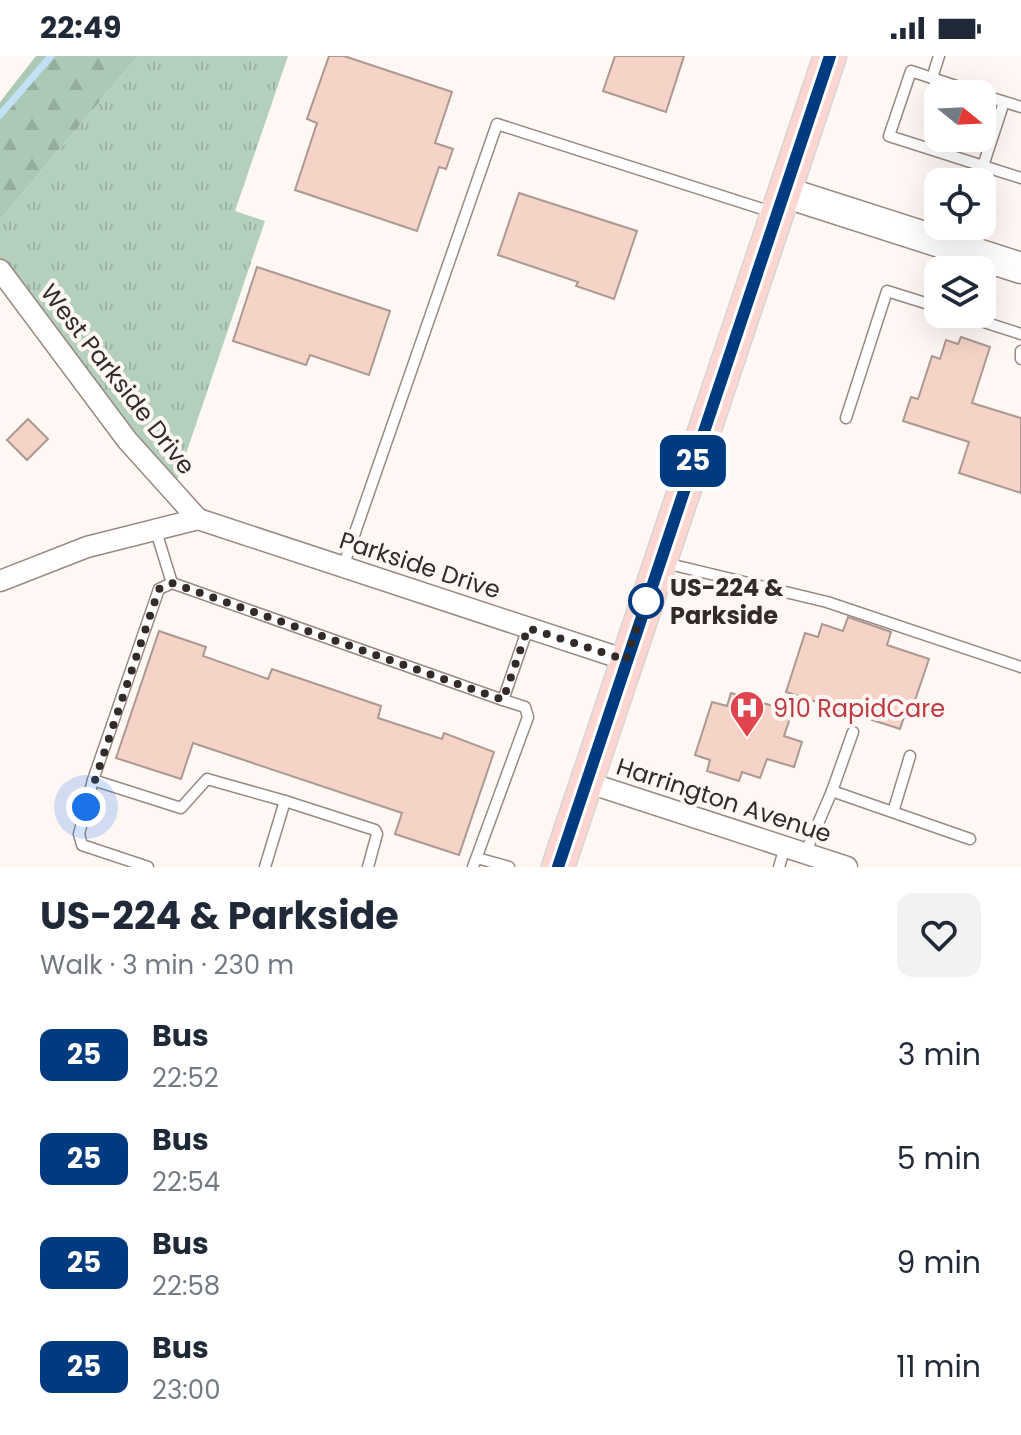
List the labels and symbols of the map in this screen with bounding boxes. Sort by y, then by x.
north arrow [924,80,996,152]
street label: West Parkside Drive [33,277,203,481]
line badge: 25 [657,435,729,487]
street label: Parkside Drive [335,523,505,607]
place label: US-224 & Parkside [670,571,784,632]
marker: US-224 & Parkside [629,584,663,618]
hospital icon: 910 RapidCare [728,689,766,739]
place label: 910 RapidCare [773,692,945,725]
street label: Harrington Avenue [612,750,836,850]
your location [66,787,106,827]

